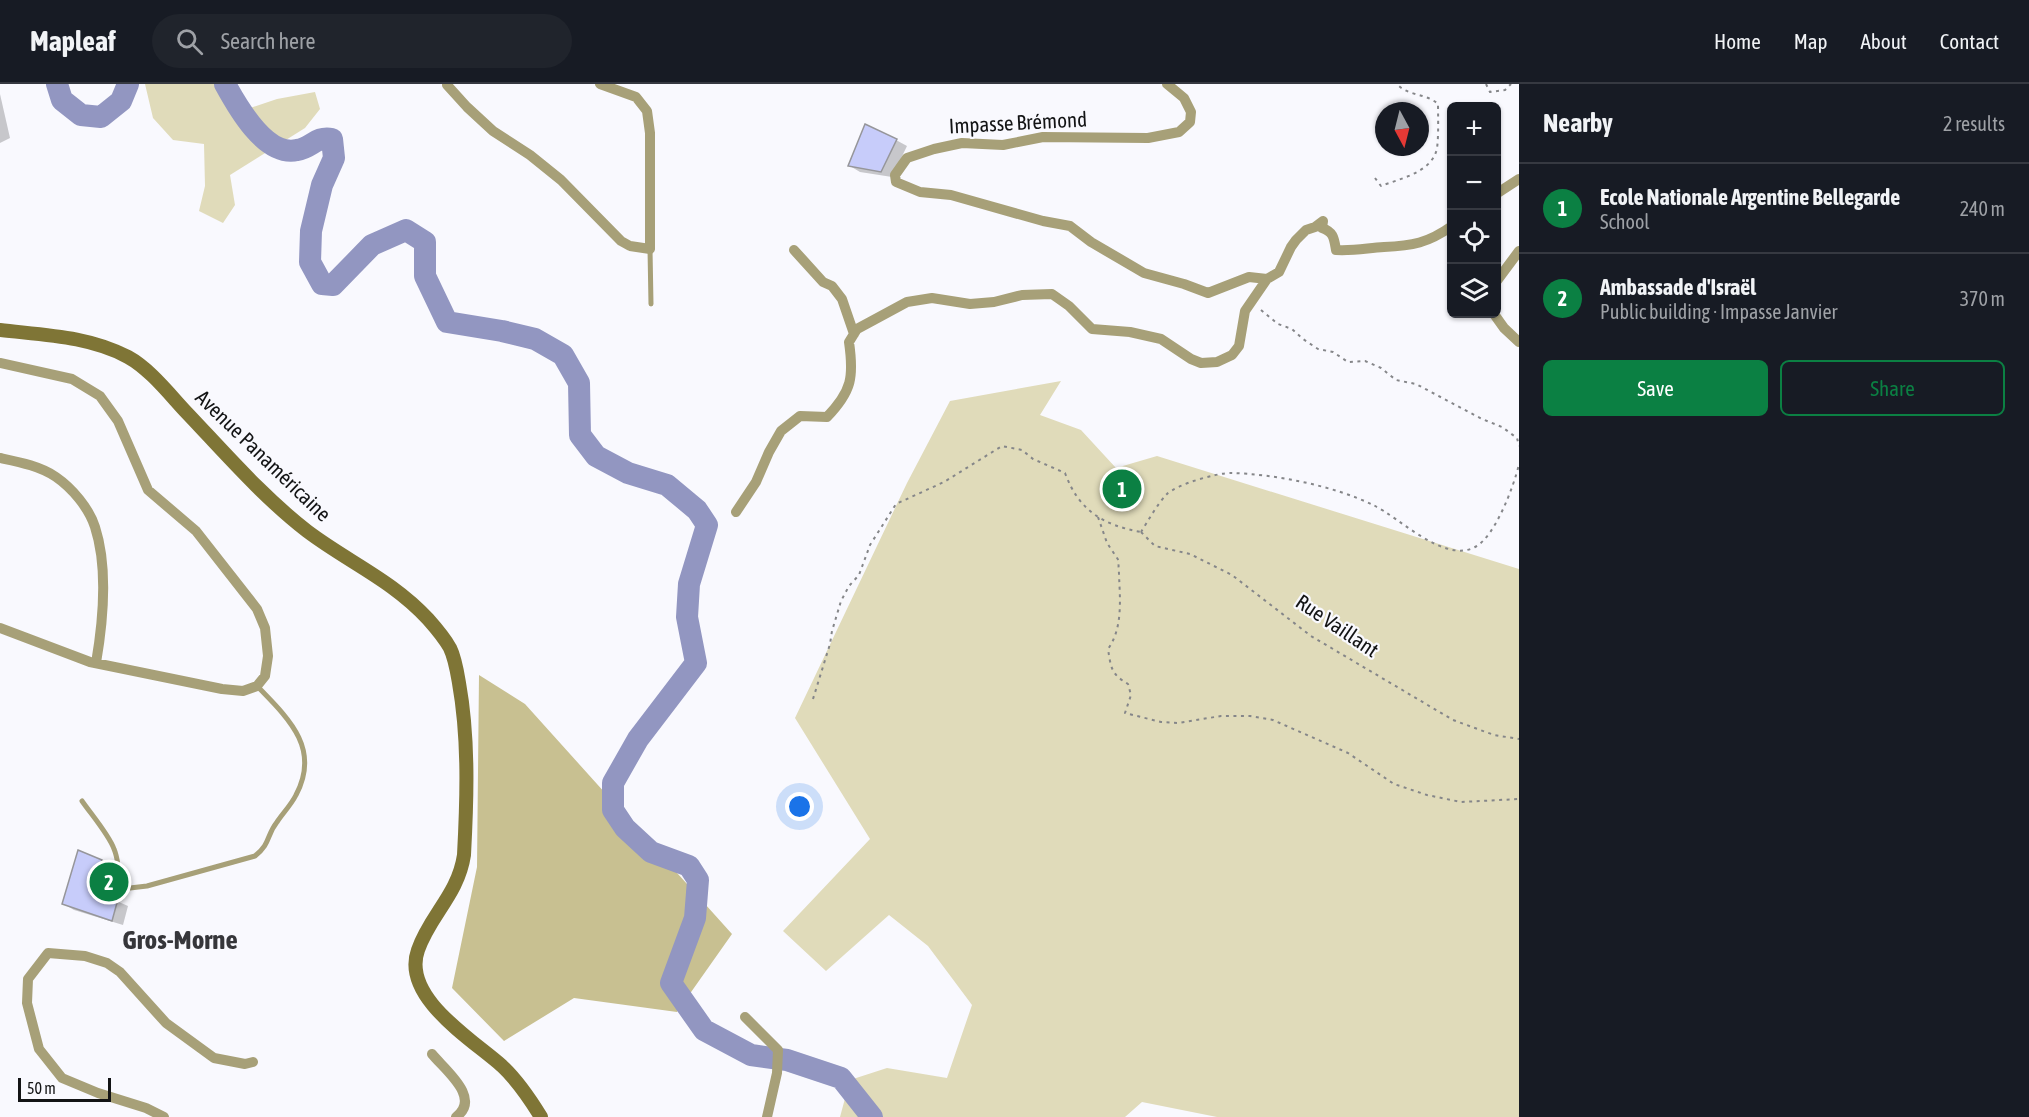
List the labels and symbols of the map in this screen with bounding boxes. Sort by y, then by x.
north arrow [1375,102,1429,156]
street label: Impasse Brémond [948,106,1088,138]
street label: Avenue Panaméricaine [191,385,336,526]
pin: 1 [1102,466,1142,512]
street label: Rue Vaillant [1292,589,1383,662]
your location [785,792,814,821]
pin: 2 [90,860,128,904]
district label: Gros-Morne [122,924,238,955]
scale bar [18,1075,111,1102]

